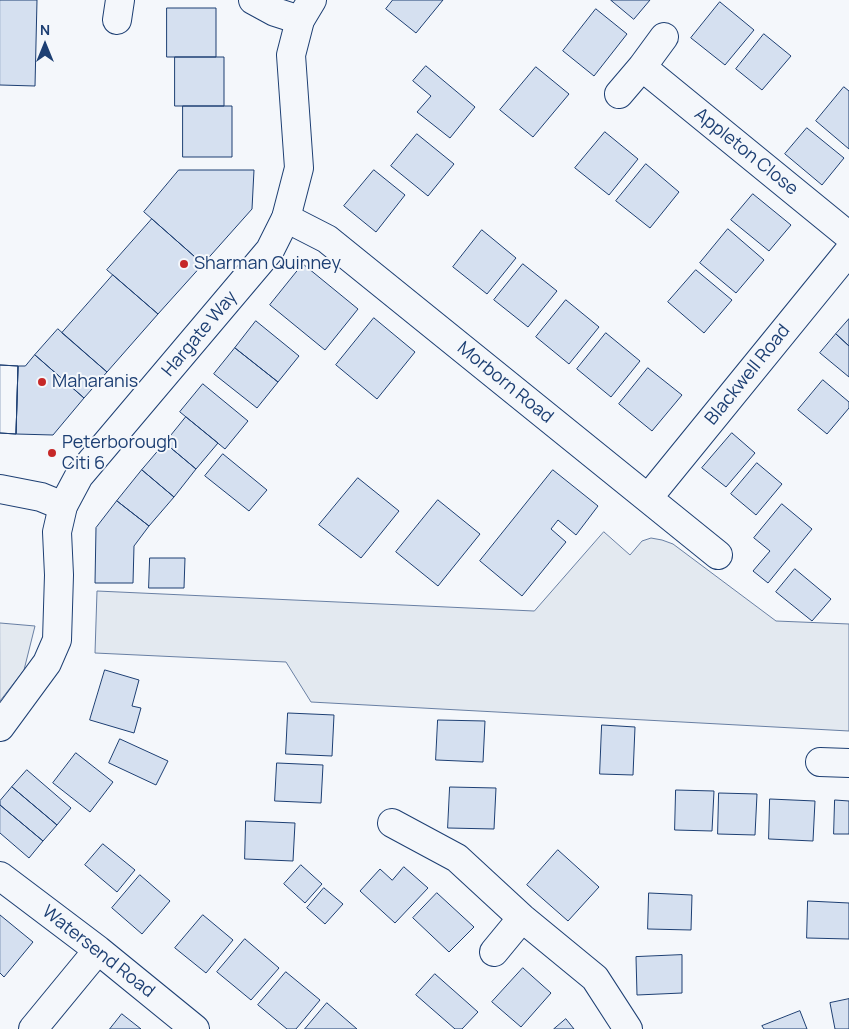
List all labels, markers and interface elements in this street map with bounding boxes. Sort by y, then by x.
north arrow [20,20,70,70]
text: N [40,20,50,39]
street label: Appleton Close [690,104,802,200]
place label: Sharman Quinney [194,253,341,275]
marker: Sharman Quinney [178,258,190,270]
street label: Hargate Way [158,287,242,381]
street label: Blackwell Road [701,320,795,430]
street label: Morborn Road [453,338,557,428]
place label: Maharanis [52,371,138,393]
marker: Maharanis [36,376,48,388]
place label: Peterborough Citi 6 [62,432,177,474]
marker: Peterborough Citi 6 [46,447,58,459]
street label: Watersend Road [37,901,159,1003]

